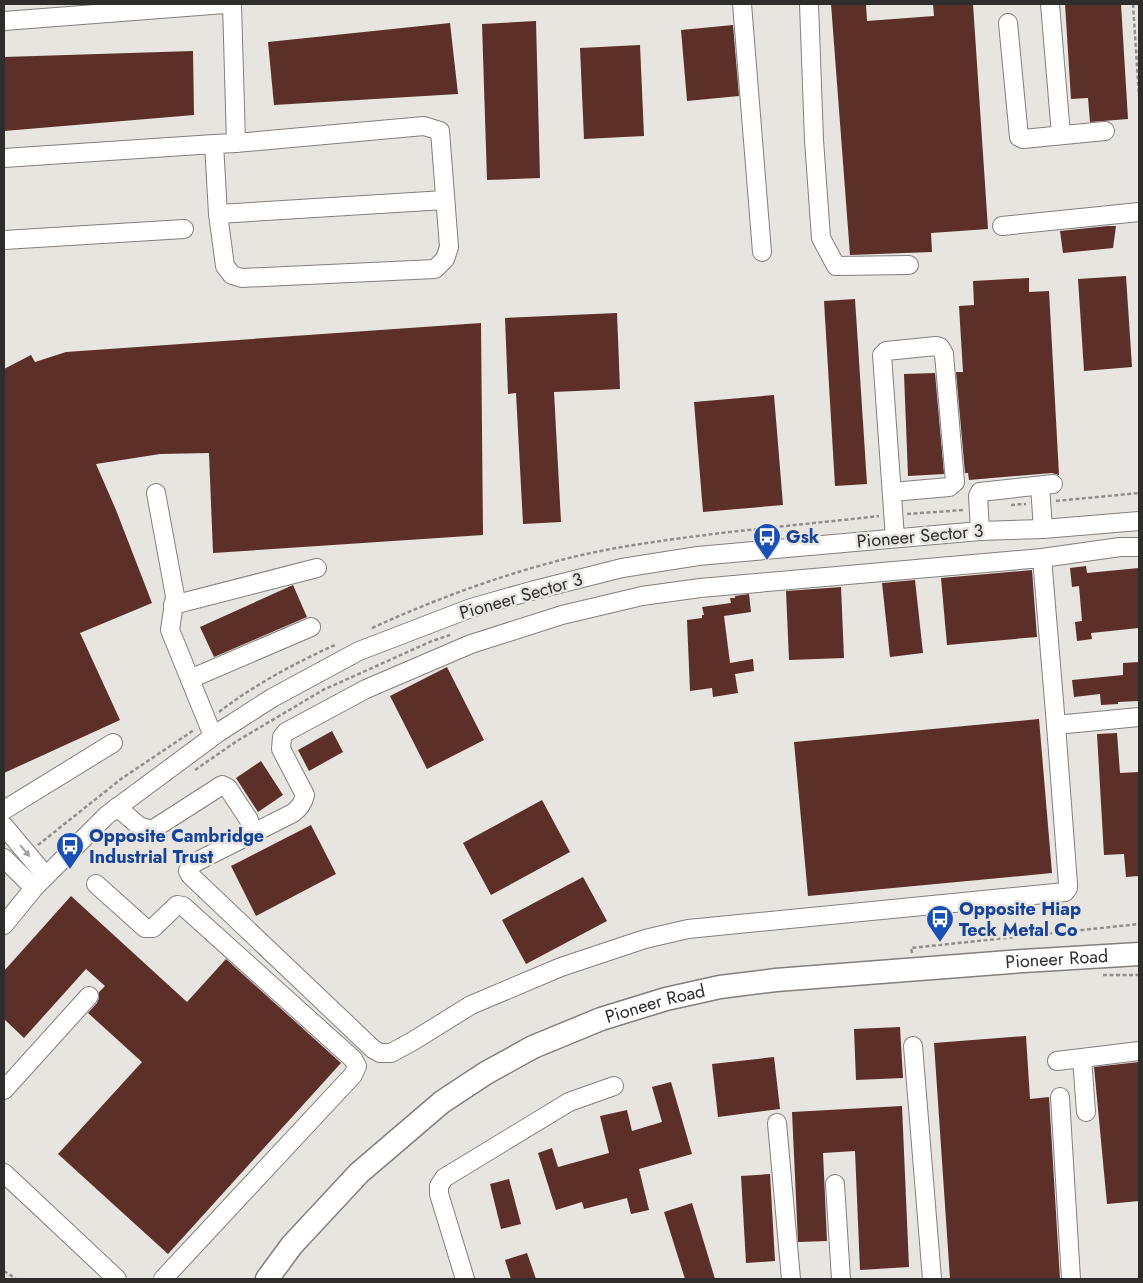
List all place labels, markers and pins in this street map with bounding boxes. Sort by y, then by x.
bus stop icon: Gsk [752,522,782,561]
place label: Gsk [786,524,820,550]
place label: Opposite Cambridge Industrial Trust [89,823,264,870]
bus stop icon: Opposite Cambridge Industrial Trust [55,831,85,870]
place label: Opposite Hiap Teck Metal Co [959,896,1081,943]
bus stop icon: Opposite Hiap Teck Metal Co [925,904,955,943]

